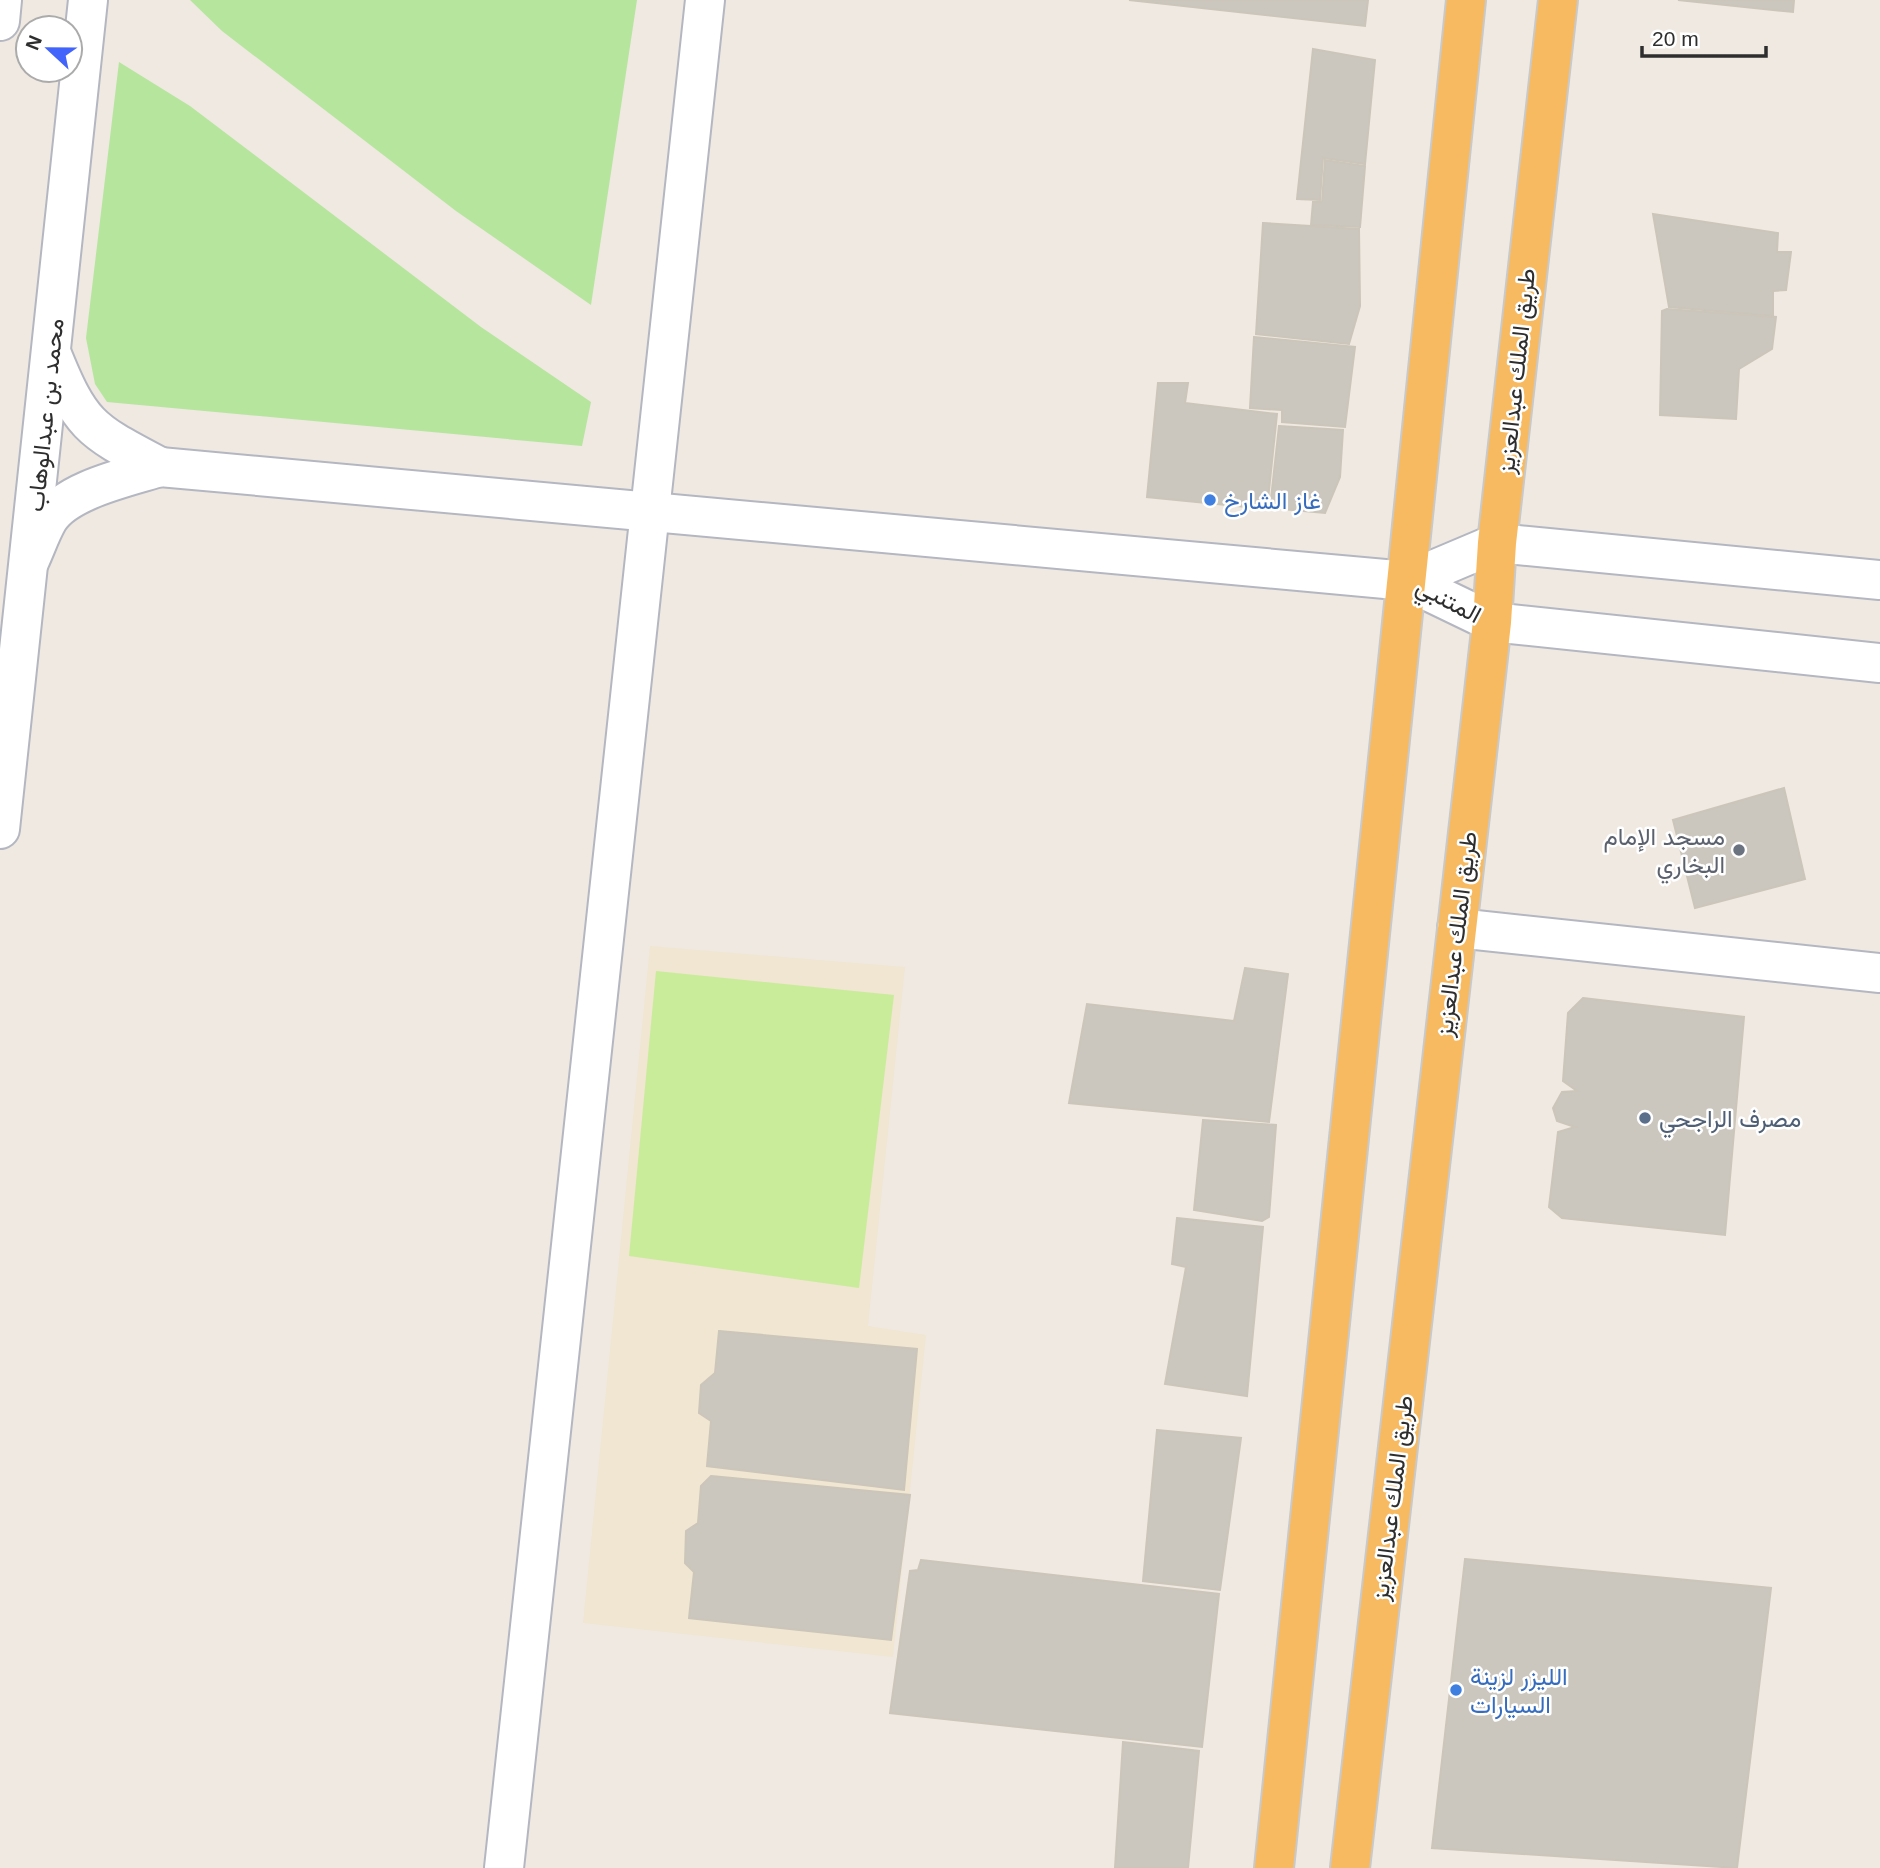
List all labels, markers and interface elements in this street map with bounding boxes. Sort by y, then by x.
north arrow [14,14,84,84]
scale bar [1642,14,1766,58]
text: 20 m [1652,27,1699,50]
text: N [21,33,46,53]
street label: طريق الملك عبدالعزيز [1492,267,1542,476]
street label: محمد بن عبدالوهاب [21,317,71,513]
place label: غاز الشارخ [1224,487,1321,517]
marker: غاز الشارخ [1202,492,1218,508]
street label: المتنبي [1409,572,1486,634]
place label: مسجد الإمام البخاري [1604,823,1725,884]
street label: طريق الملك عبدالعزيز [1430,830,1484,1039]
marker: مسجد الإمام البخاري [1731,842,1747,858]
place label: مصرف الراجحي [1659,1105,1801,1138]
marker: مصرف الراجحي [1637,1110,1653,1126]
street label: طريق الملك عبدالعزيز [1366,1394,1420,1603]
place label: الليزر لزينة السيارات [1470,1663,1568,1720]
marker: الليزر لزينة السيارات [1448,1682,1464,1698]

